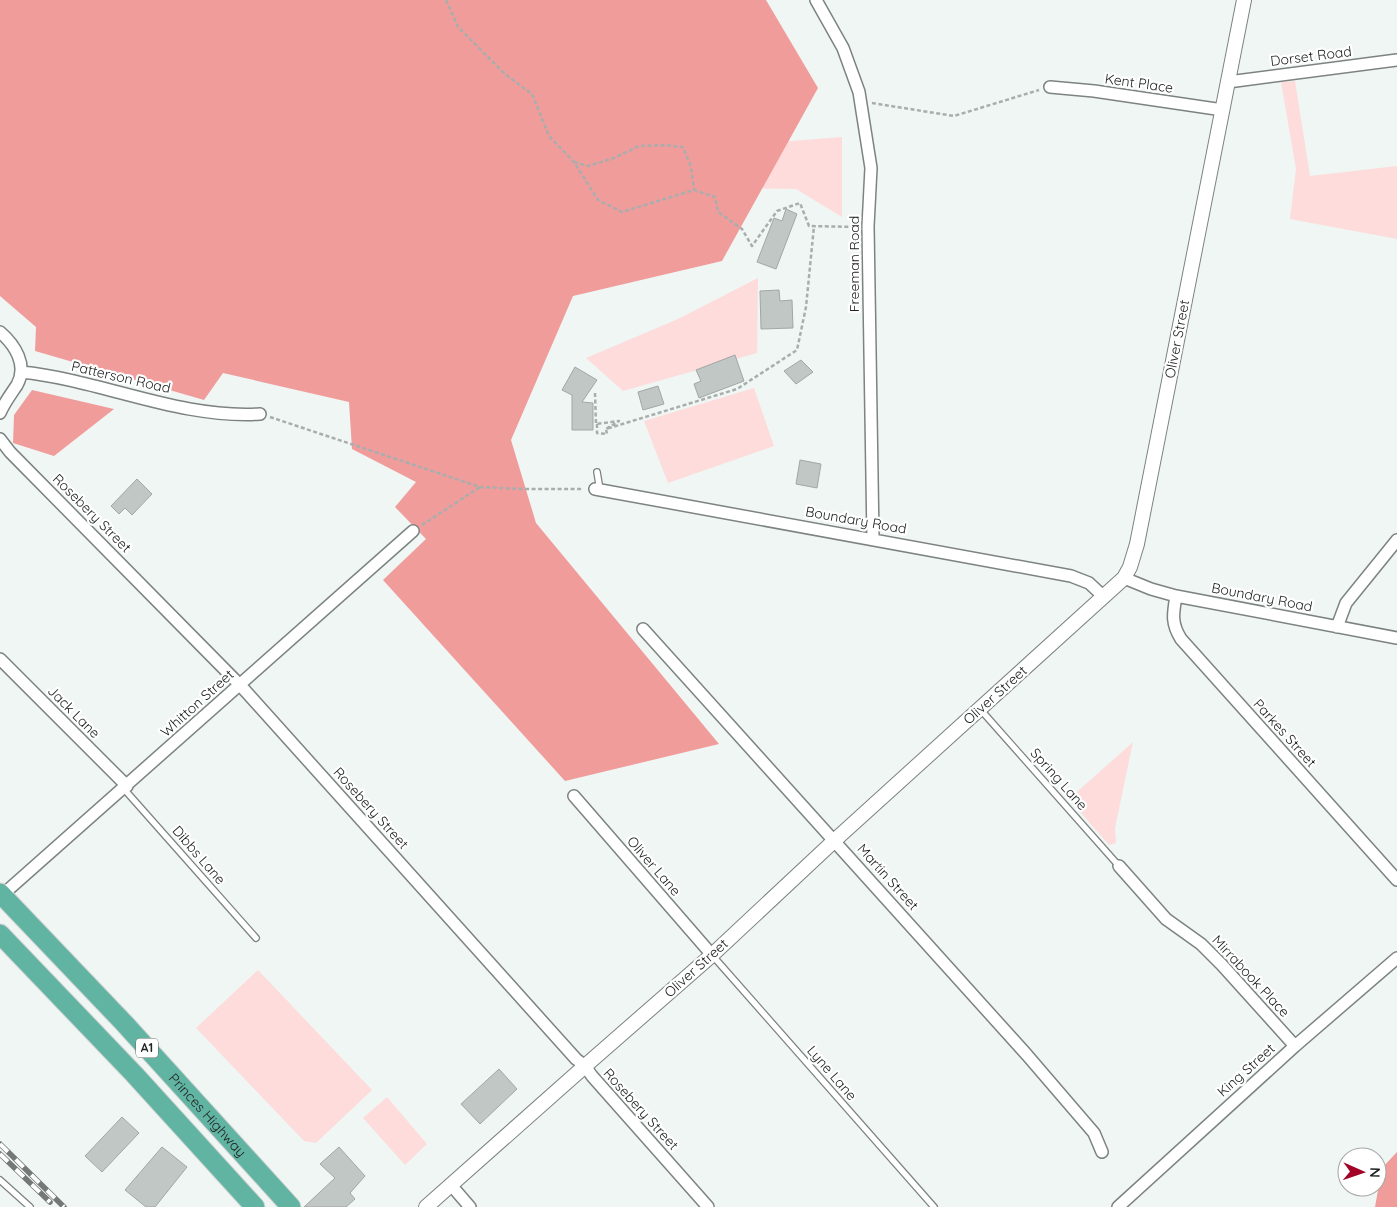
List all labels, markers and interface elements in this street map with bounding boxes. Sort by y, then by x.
street label: Dorset Road [1269,42,1353,70]
street label: Kent Place [1104,69,1174,97]
street label: Freeman Road [845,216,863,312]
street label: Oliver Street [1161,298,1193,380]
street label: Patterson Road [70,357,172,397]
street label: Rosebery Street [49,470,135,556]
street label: Boundary Road [804,502,908,538]
street label: Boundary Road [1210,578,1314,616]
street label: Oliver Street [959,661,1031,728]
street label: Whitton Street [157,665,238,741]
street label: Jack Lane [44,682,104,742]
street label: Parkes Street [1250,695,1321,771]
street label: Spring Lane [1026,744,1092,814]
street label: Rosebery Street [329,763,413,853]
street label: Dibbs Lane [168,822,230,888]
street label: Oliver Lane [623,832,685,900]
street label: Martin Street [853,840,923,914]
street label: Mirrabook Place [1208,931,1294,1021]
street label: Oliver Street [660,934,732,1001]
road number: A1 [136,1038,158,1058]
street label: King Street [1213,1039,1279,1101]
street label: Lyne Lane [803,1042,861,1104]
street label: Rosebery Street [599,1064,683,1154]
street label: Princes Highway [165,1069,250,1161]
north arrow [1337,1147,1387,1197]
text: N [1366,1167,1384,1178]

